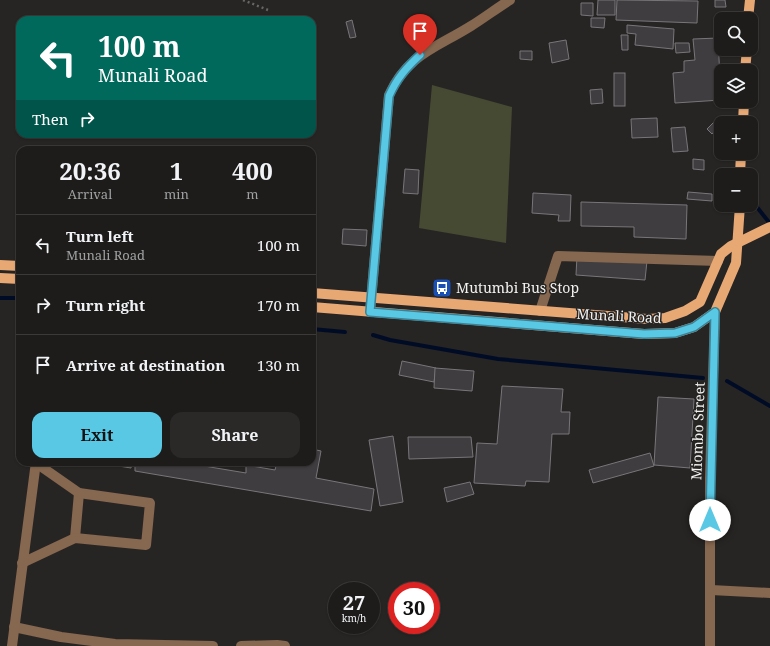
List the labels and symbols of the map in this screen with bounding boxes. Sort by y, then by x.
pin [403,14,437,55]
bus stop icon: Mutumbi Bus Stop [431,277,453,299]
place label: Mutumbi Bus Stop [456,278,579,297]
street label: Munali Road [576,304,662,327]
street label: Miombo Street [686,381,709,480]
position arrow [689,499,731,541]
speed limit sign: 30 [388,582,440,634]

